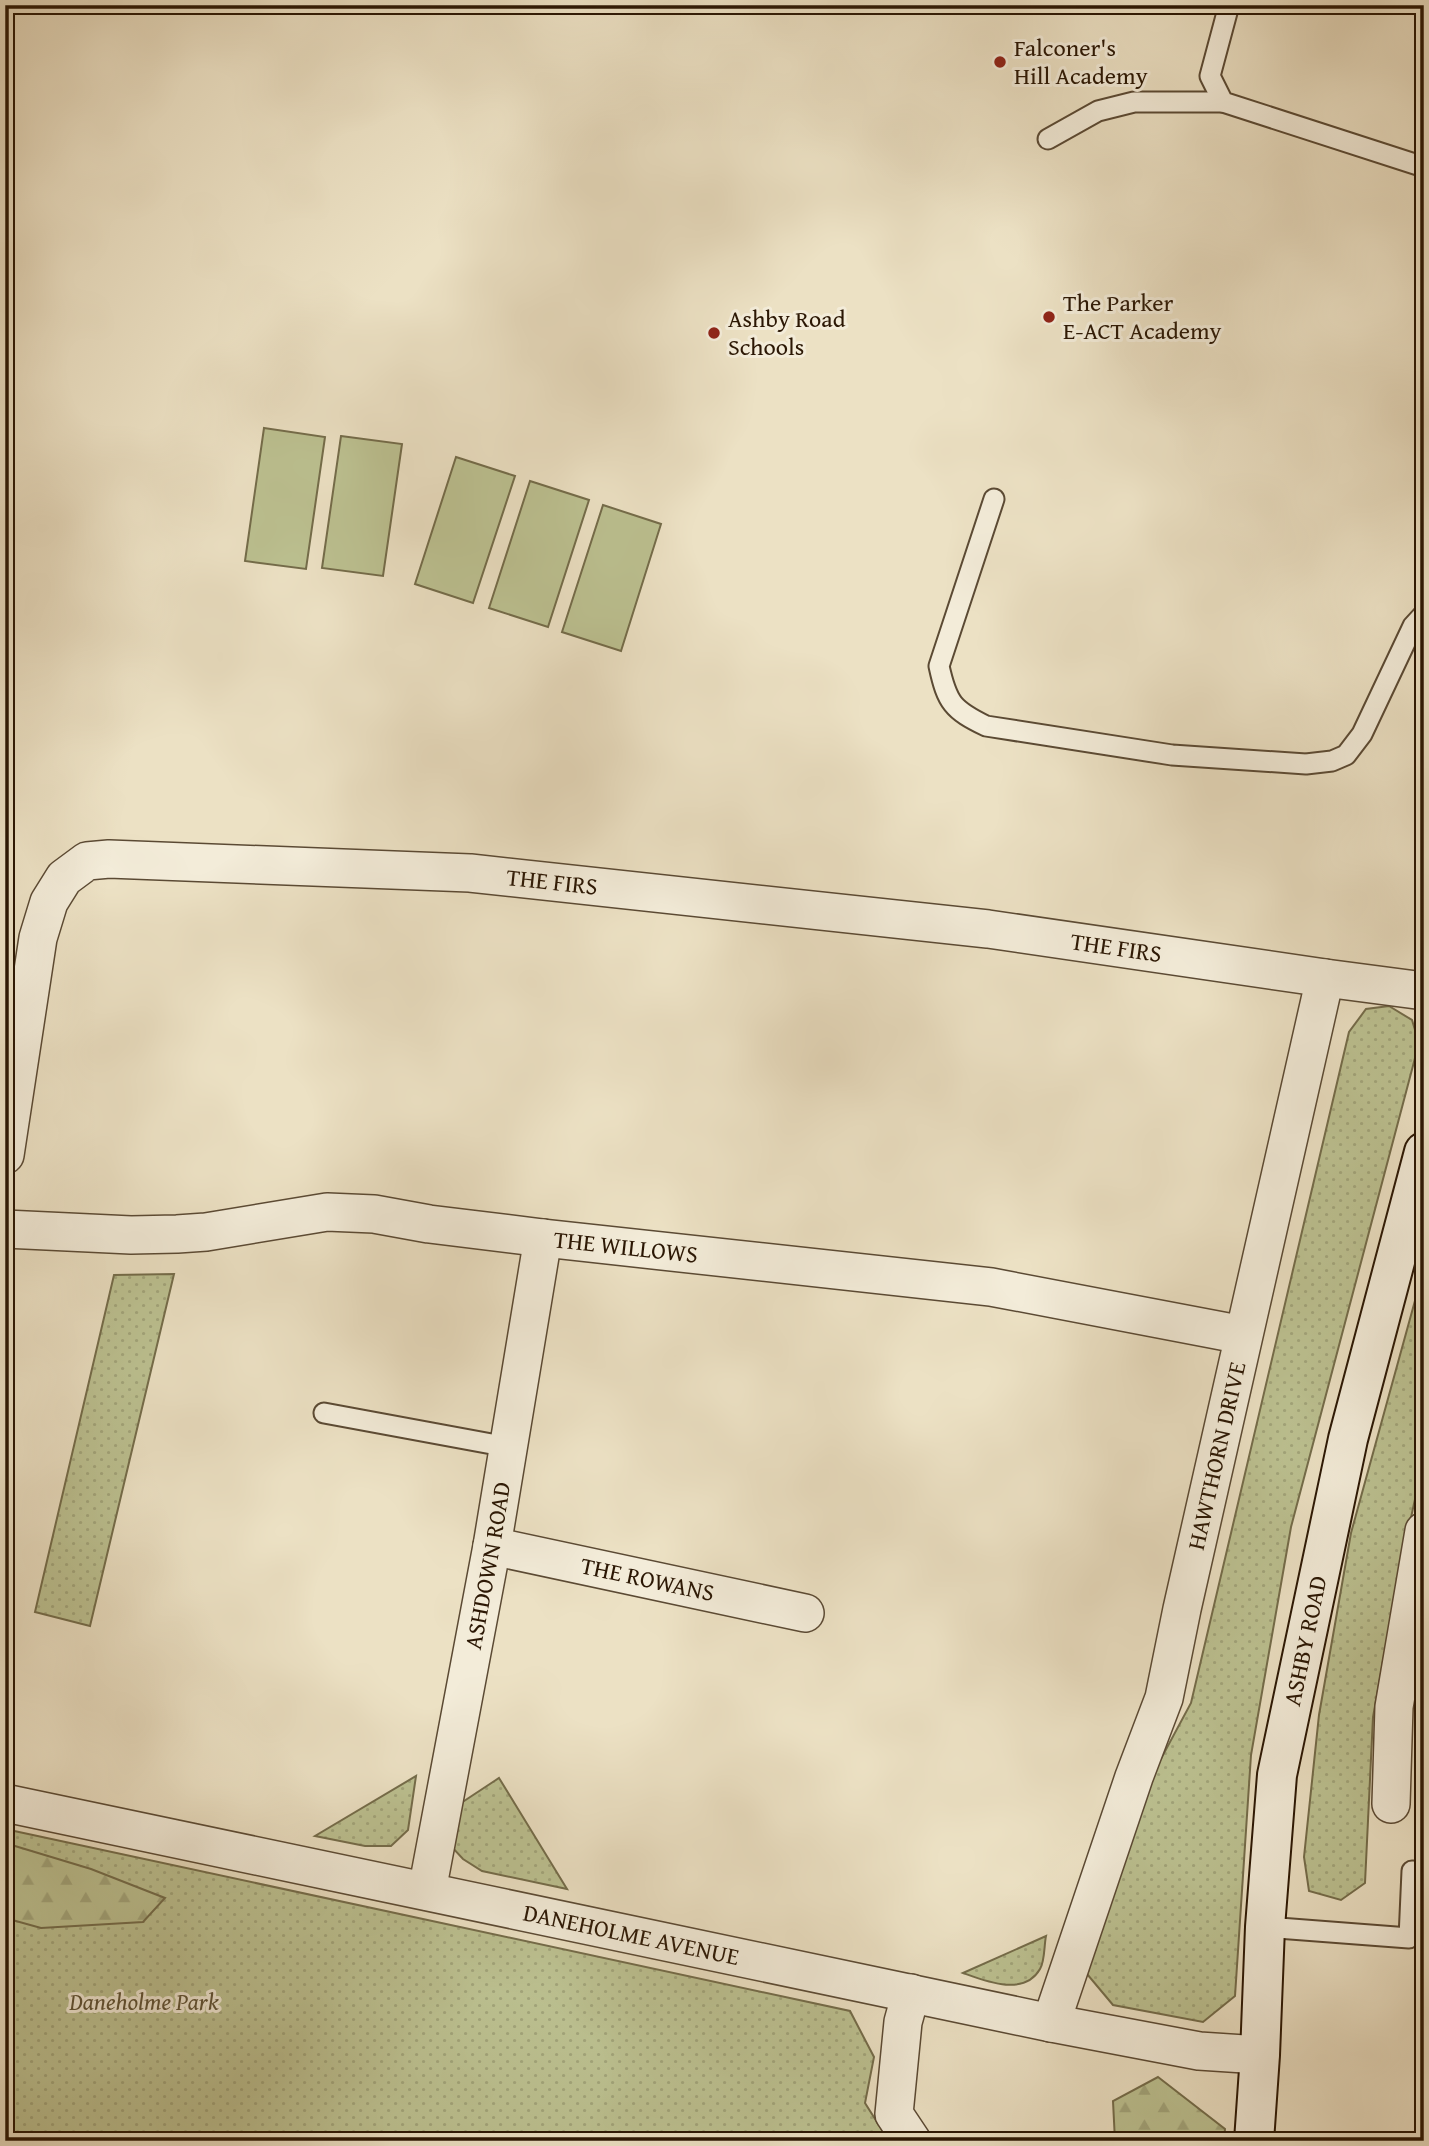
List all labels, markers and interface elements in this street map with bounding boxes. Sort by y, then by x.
place label: Falconer's Hill Academy [1014,30,1148,93]
marker: Falconer's Hill Academy [992,54,1008,70]
place label: The Parker E-ACT Academy [1063,285,1222,348]
place label: Ashby Road Schools [728,301,846,364]
marker: The Parker E-ACT Academy [1041,309,1057,325]
marker: Ashby Road Schools [706,325,722,341]
street label: THE FIRS [505,859,600,904]
street label: THE FIRS [1069,923,1164,971]
street label: THE WILLOWS [552,1221,700,1272]
street label: HAWTHORN DRIVE [1178,1358,1255,1553]
street label: ASHDOWN ROAD [455,1479,519,1652]
street label: THE ROWANS [578,1547,718,1610]
street label: ASHBY ROAD [1274,1572,1336,1709]
street label: DANEHOLME AVENUE [520,1894,743,1974]
park label: Daneholme Park [68,1984,219,2019]

